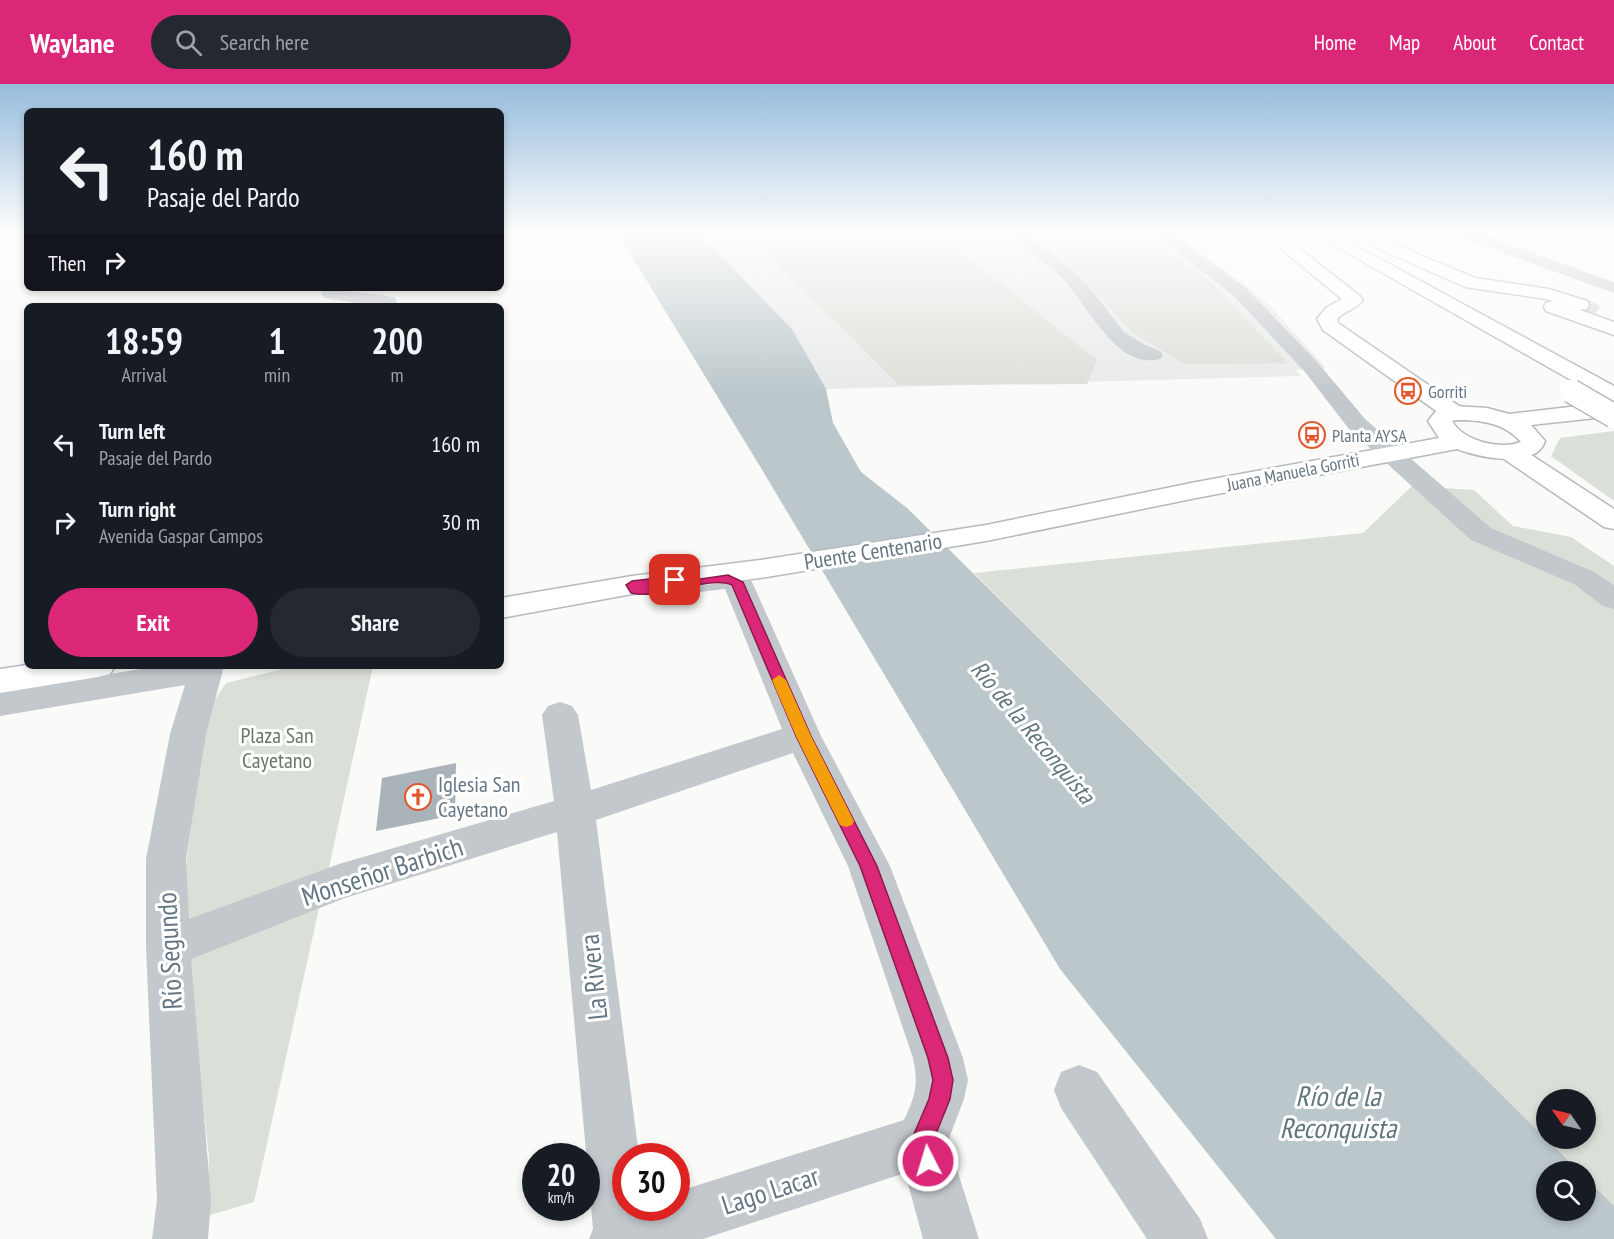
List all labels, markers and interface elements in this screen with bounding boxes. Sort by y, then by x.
search box [151,15,571,69]
text: Waylane [30,24,115,61]
icon: search [172,26,205,59]
text: Search here [220,28,309,56]
text: Home [1314,29,1356,56]
text: Map [1389,29,1420,56]
text: About [1453,29,1496,56]
text: Contact [1529,29,1584,56]
text: 160 m [147,127,244,182]
icon: left [48,132,126,210]
text: Pasaje del Pardo [147,180,300,214]
icon: right [98,246,131,279]
text: Then [48,249,86,277]
text: 18:59 [105,317,183,364]
text: 1 [268,317,286,364]
text: 200 [371,317,423,364]
text: Arrival [121,362,167,388]
text: min [264,362,290,388]
text: m [391,362,404,388]
bus stop icon: Gorriti [1393,376,1423,406]
place label: Gorriti [1428,380,1467,403]
text: Turn left [99,417,165,445]
bus stop icon: Planta AYSA [1297,420,1327,450]
place label: Planta AYSA [1332,424,1407,447]
icon: left [48,428,81,461]
text: 160 m [431,430,480,458]
text: Pasaje del Pardo [99,445,212,471]
street label: Juana Manuela Gorriti [1224,448,1361,496]
text: Turn right [99,495,176,523]
icon: right [48,506,81,539]
text: 30 m [441,508,480,536]
text: Avenida Gaspar Campos [99,523,263,549]
street label: Puente Centenario [802,526,944,576]
pin [649,554,700,605]
icon: arrive [658,563,691,596]
button: Exit [48,588,258,657]
button: Share [270,588,480,657]
water label: Río de la Reconquista [964,654,1103,811]
park label: Plaza San Cayetano [240,721,314,774]
place label: Iglesia San Cayetano [438,770,520,823]
church icon: Iglesia San Cayetano [403,782,433,812]
street label: Monseñor Barbich [297,829,467,913]
street label: Río Segundo [149,892,189,1010]
street label: La Rivera [572,932,614,1022]
water label: Río de la Reconquista [1280,1077,1398,1146]
north arrow [1536,1089,1596,1149]
map controls [1536,1089,1596,1221]
position arrow [896,1129,960,1193]
speed limit sign: 30 [612,1143,690,1221]
text: 20 [547,1155,575,1194]
street label: Lago Lacar [717,1158,823,1222]
button: search [1536,1161,1596,1221]
text: km/h [548,1188,574,1207]

